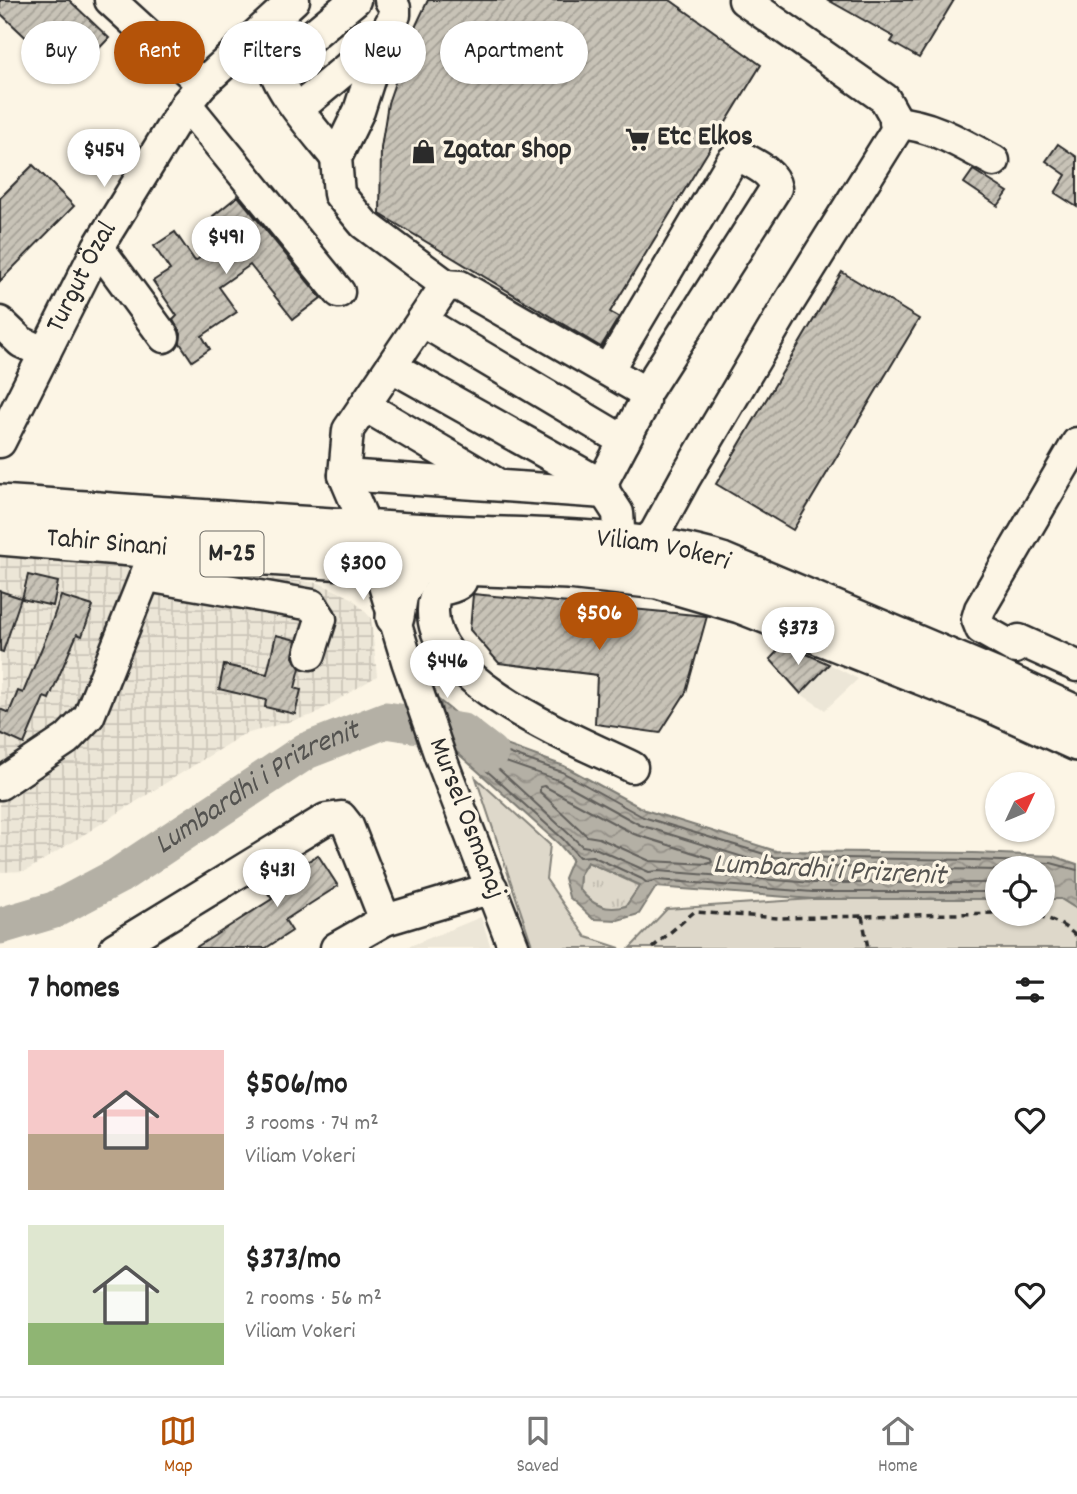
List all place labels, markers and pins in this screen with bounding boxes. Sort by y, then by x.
place label: Etc Elkos [657,119,753,159]
supermarket icon: Etc Elkos [623,125,651,153]
pin: $454 [63,130,145,189]
place label: Zgatar Shop [443,132,572,172]
shop icon: Zgatar Shop [409,138,437,166]
pin: $491 [185,216,267,276]
pin: $300 [322,542,404,602]
pin: $506 [558,592,640,652]
pin: $373 [757,608,839,667]
pin: $446 [406,640,488,700]
pin: $431 [236,850,318,909]

